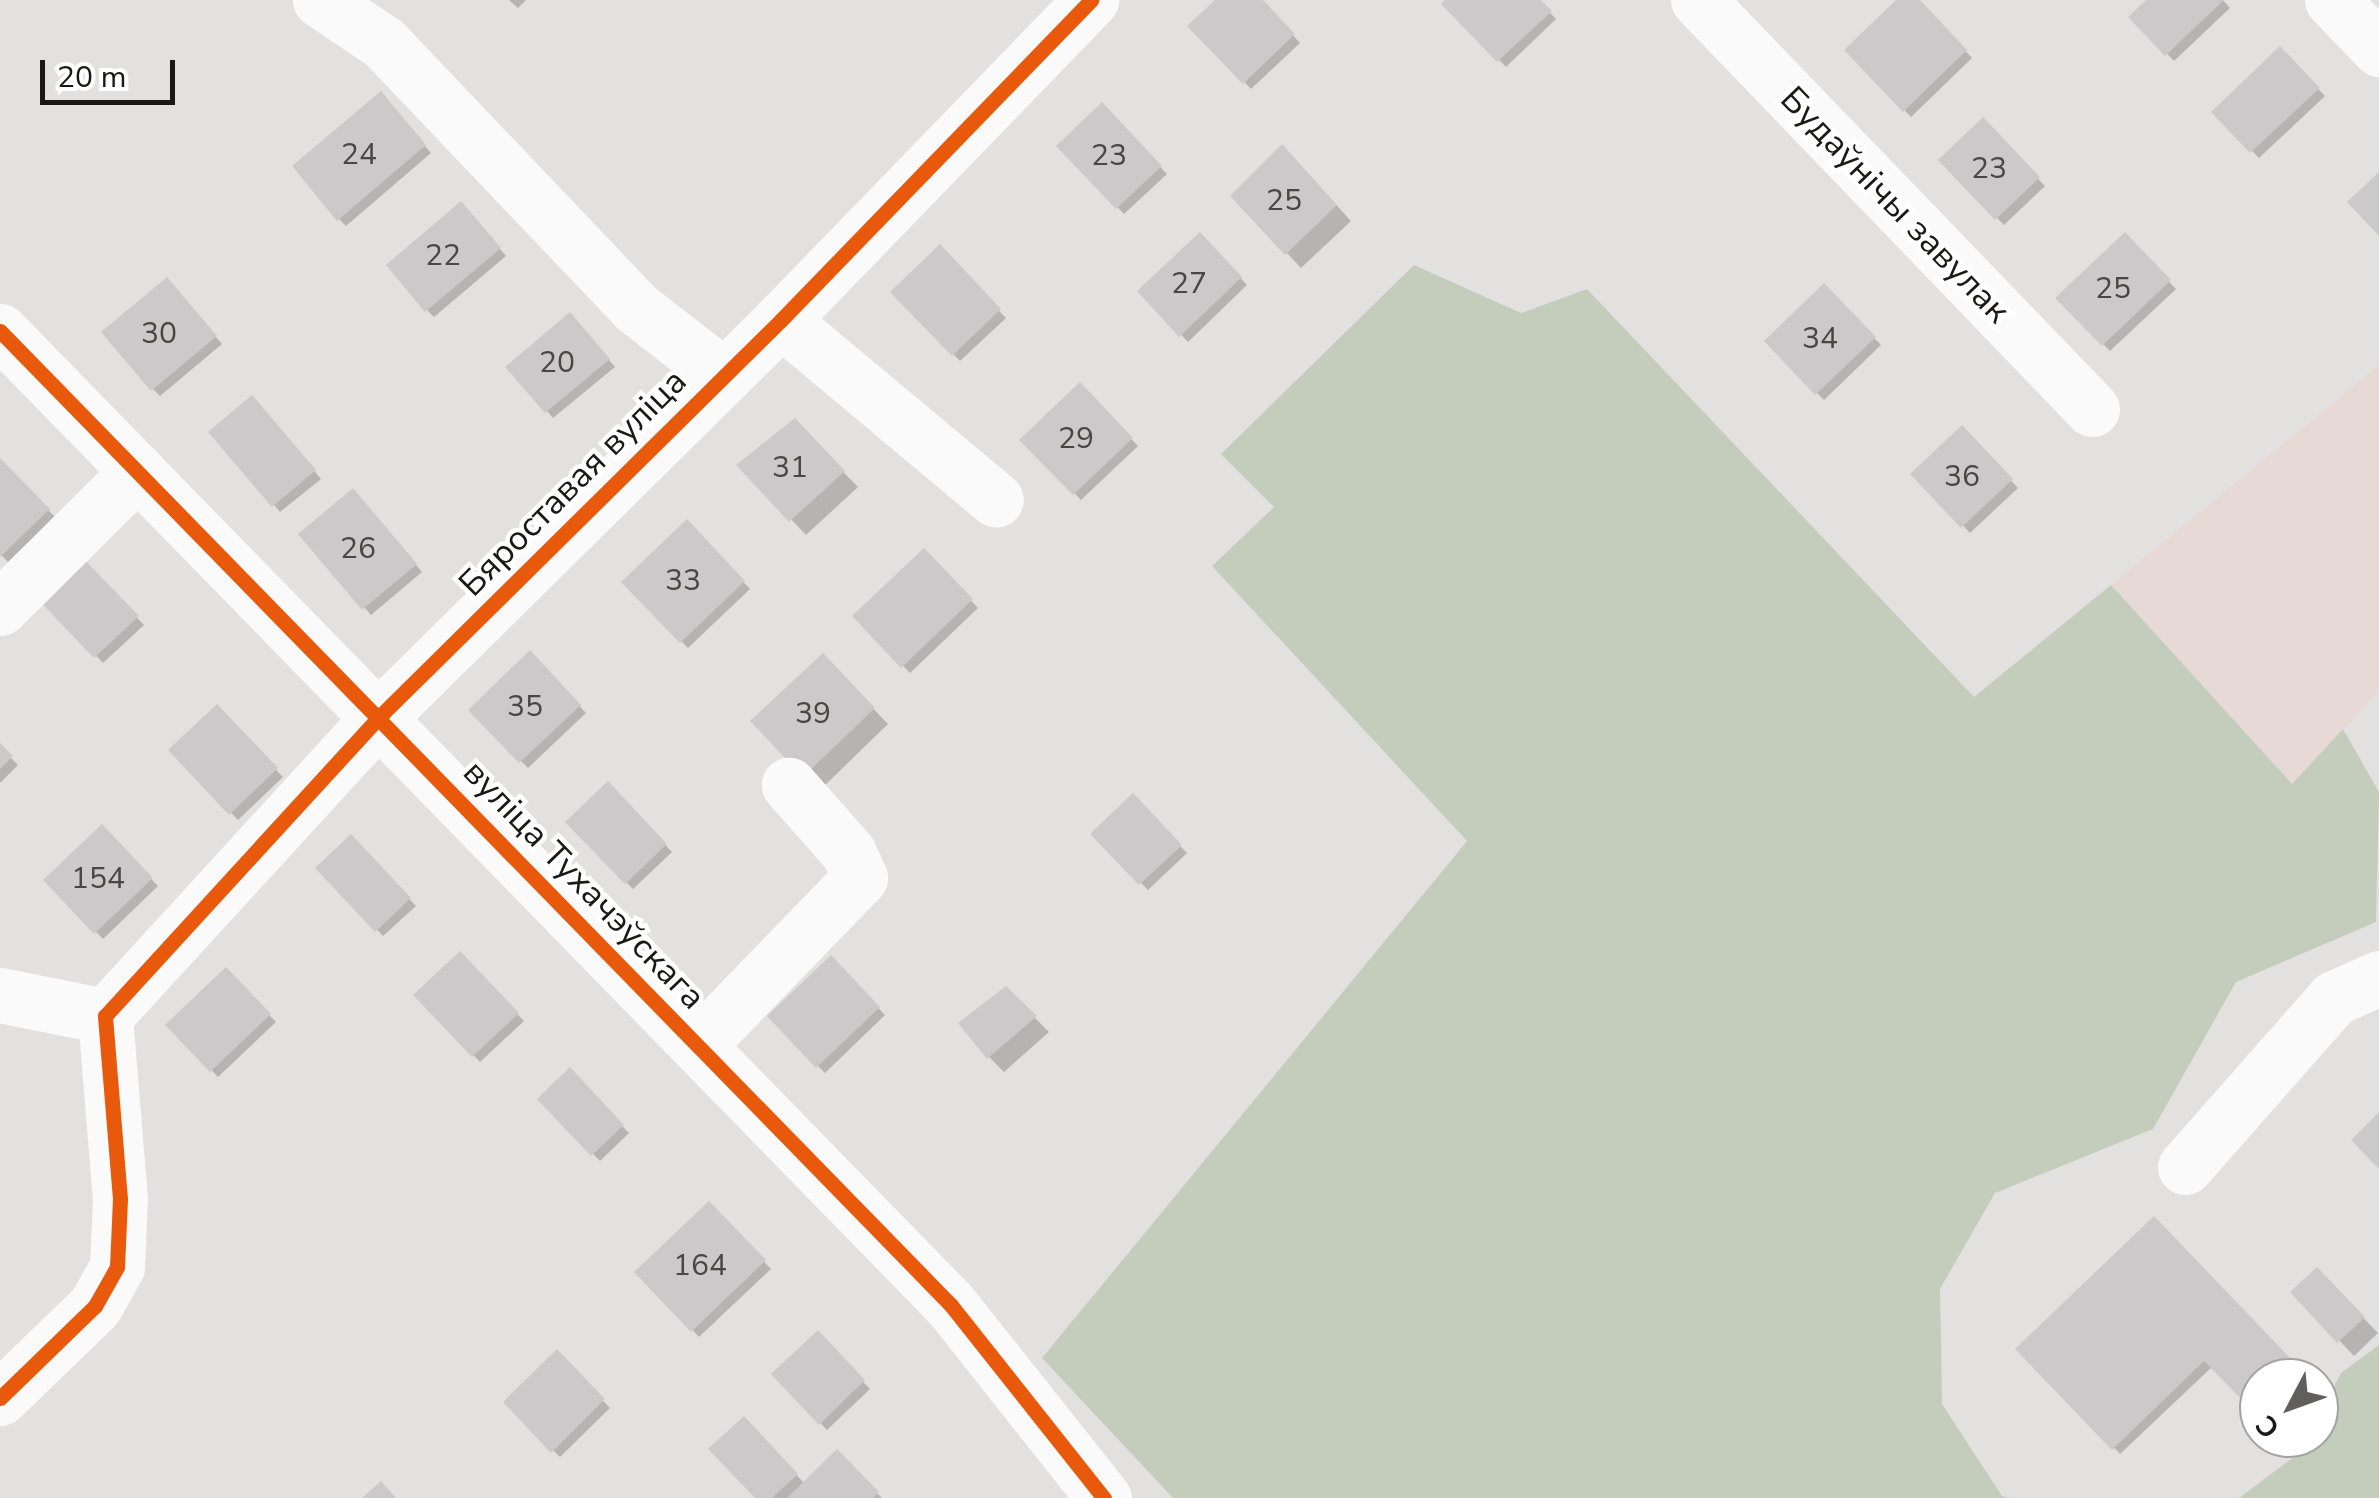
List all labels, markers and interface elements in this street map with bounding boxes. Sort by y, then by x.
scale bar [45,40,180,102]
text: 20 m [57,57,126,98]
street label: Будаўнічы завулак [1772,78,2018,332]
house number: 24 [341,137,377,173]
house number: 23 [1091,138,1127,174]
house number: 23 [1971,151,2007,187]
house number: 25 [1266,183,1302,219]
house number: 22 [425,238,461,274]
house number: 27 [1171,266,1207,302]
house number: 25 [2095,271,2131,307]
house number: 30 [141,316,177,352]
house number: 34 [1802,321,1838,357]
house number: 20 [539,345,575,381]
street label: Бяроставая вуліца [451,361,695,605]
house number: 29 [1058,421,1094,457]
house number: 31 [772,450,808,486]
house number: 36 [1944,459,1980,495]
house number: 26 [340,531,376,567]
house number: 33 [665,563,701,599]
house number: 35 [507,689,543,725]
house number: 39 [795,696,831,732]
street label: вуліца Тухачэўскага [454,752,714,1018]
house number: 154 [71,861,125,897]
house number: 164 [673,1248,727,1284]
north arrow [2239,1358,2339,1458]
text: С [2247,1407,2288,1446]

